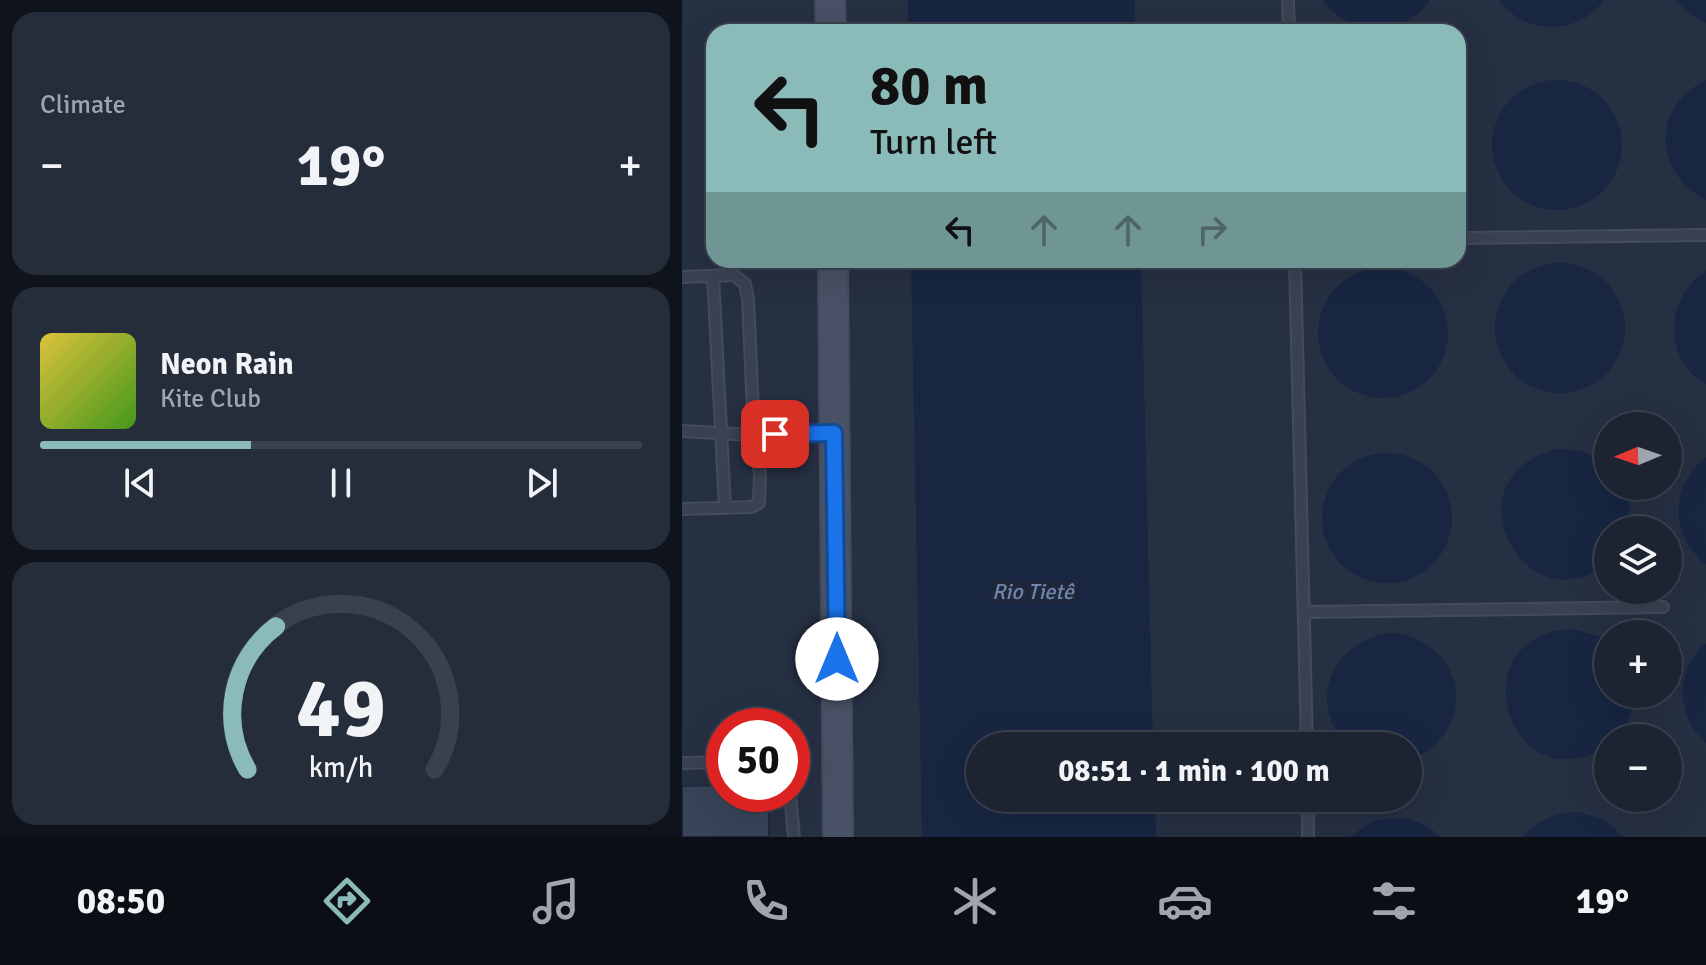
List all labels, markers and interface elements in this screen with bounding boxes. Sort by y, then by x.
text: 80 m [870,51,988,120]
icon: left [738,56,842,160]
text: Climate [40,89,126,121]
text: Turn left [870,120,997,165]
text: 19° [297,129,385,203]
text: − [40,139,64,193]
text: + [618,139,642,193]
icon: left [938,208,982,252]
icon: ahead [1022,208,1066,252]
icon: ahead [1106,208,1150,252]
icon: right [1190,208,1234,252]
text: Neon Rain [160,346,294,383]
text: Kite Club [160,383,261,415]
pin [741,400,809,468]
icon: arrive [753,412,797,456]
north arrow [1594,412,1682,500]
map controls [1594,412,1682,812]
icon: previous [118,461,162,505]
icon: pause [319,461,363,505]
icon: next [520,461,564,505]
button: layers [1594,516,1682,604]
water label: Rio Tietê [992,578,1076,605]
position arrow [795,617,879,701]
button: + [1594,620,1682,708]
text: 49 [296,657,386,759]
speed limit sign: 50 [706,708,810,812]
button: − [1594,724,1682,812]
text: km/h [309,750,373,785]
text: 08:51 · 1 min · 100 m [1058,753,1330,790]
icon: directions [319,873,375,929]
icon: music [528,873,584,929]
icon: phone [738,873,794,929]
icon: climate [947,873,1003,929]
icon: car [1157,873,1213,929]
icon: filters [1366,873,1422,929]
text: 08:50 [77,879,165,924]
text: 19° [1576,879,1629,924]

